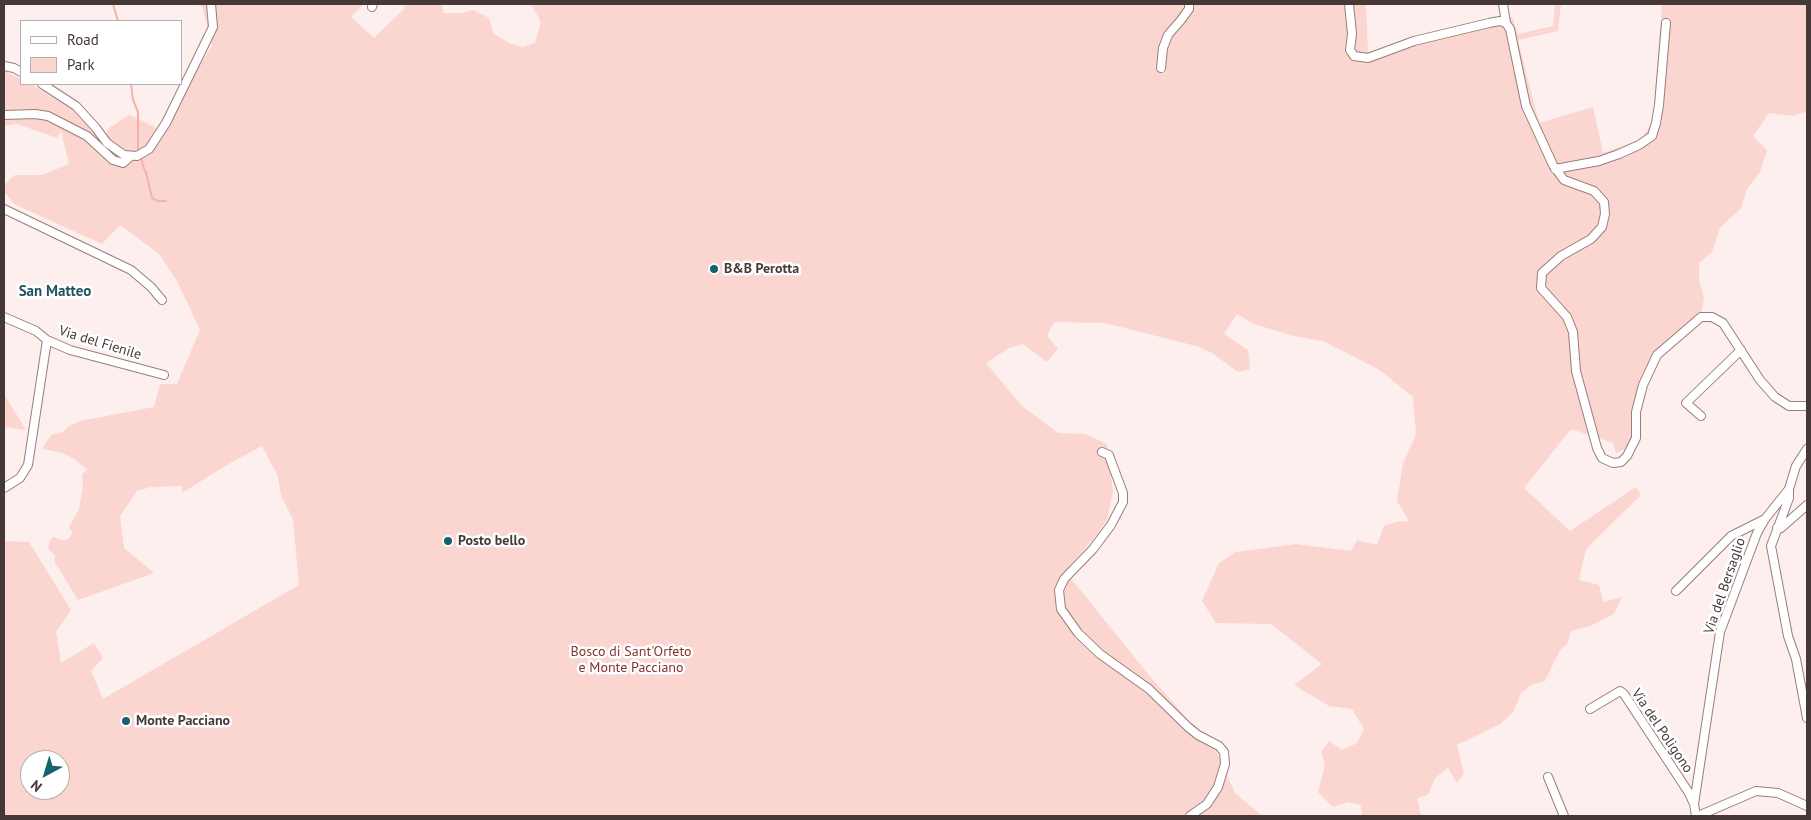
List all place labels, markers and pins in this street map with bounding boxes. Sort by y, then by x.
place label: B&B Perotta [724,261,799,277]
marker: B&B Perotta [708,263,720,275]
place label: Posto bello [458,533,525,549]
marker: Posto bello [442,535,454,547]
place label: Monte Pacciano [136,713,230,729]
marker: Monte Pacciano [120,715,132,727]

